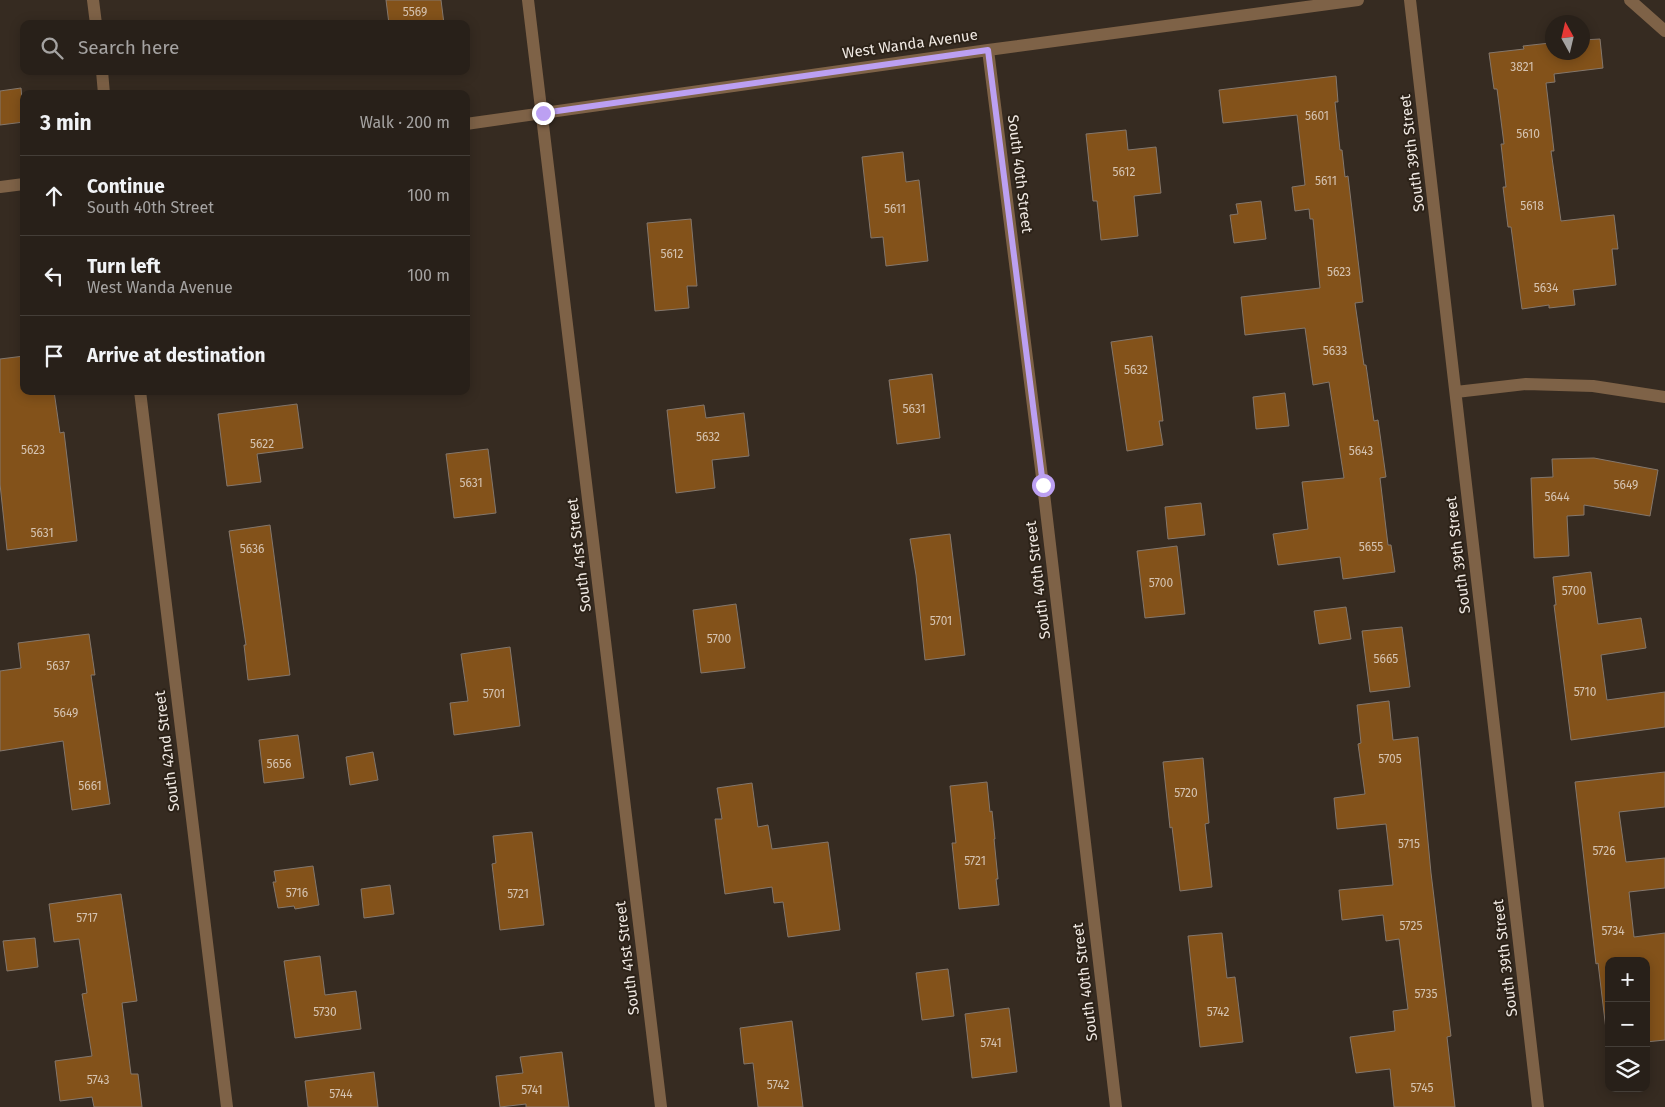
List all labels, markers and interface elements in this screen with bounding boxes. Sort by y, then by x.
house number: 5569 [403,5,427,19]
north arrow [1545,15,1590,60]
search box [20,20,470,75]
street label: West Wanda Avenue [841,26,979,62]
icon: search [38,34,66,62]
text: Search here [78,36,179,59]
house number: 3821 [1510,60,1534,74]
street label: South 39th Street [1396,93,1428,213]
route end [532,102,555,125]
house number: 5601 [1305,109,1329,123]
text: 3 min [40,110,92,136]
text: Walk · 200 m [360,113,450,132]
street label: South 40th Street [1004,114,1036,235]
house number: 5610 [1516,127,1540,141]
house number: 5612 [1113,165,1136,179]
house number: 5611 [1315,174,1337,188]
text: Continue [87,175,165,198]
icon: ahead [40,182,68,210]
text: 100 m [407,186,450,205]
text: South 40th Street [87,198,214,217]
house number: 5618 [1520,199,1544,213]
house number: 5611 [884,202,906,216]
house number: 5612 [661,247,684,261]
text: Turn left [87,255,161,278]
icon: left [40,262,68,290]
house number: 5623 [1327,265,1351,279]
text: 100 m [407,266,450,285]
text: West Wanda Avenue [87,278,233,297]
house number: 5634 [1534,281,1559,295]
icon: arrive [40,342,68,370]
text: Arrive at destination [87,344,266,367]
house number: 5633 [1323,344,1347,358]
house number: 5632 [1124,363,1148,377]
house number: 5631 [902,402,926,416]
house number: 5632 [696,430,720,444]
house number: 5622 [250,437,274,451]
house number: 5623 [21,443,45,457]
house number: 5643 [1349,444,1373,458]
route start [1032,474,1055,497]
house number: 5631 [459,476,483,490]
house number: 5649 [1614,478,1638,492]
house number: 5644 [1544,490,1570,504]
street label: South 39th Street [1442,495,1474,615]
street label: South 41st Street [563,496,595,613]
street label: South 40th Street [1022,519,1054,640]
house number: 5631 [30,526,54,540]
house number: 5655 [1359,540,1383,554]
house number: 5636 [240,542,264,556]
house number: 5700 [1149,576,1173,590]
house number: 5700 [1562,584,1586,598]
house number: 5701 [930,614,952,628]
house number: 5700 [707,632,731,646]
house number: 5665 [1374,652,1398,666]
house number: 5637 [46,659,70,673]
house number: 5710 [1574,685,1597,699]
house number: 5701 [483,687,505,701]
street label: South 42nd Street [151,689,183,812]
house number: 5649 [54,706,78,720]
house number: 5705 [1378,752,1402,766]
house number: 5656 [267,757,291,771]
house number: 5661 [78,779,102,793]
house number: 5720 [1174,786,1198,800]
house number: 5715 [1398,837,1420,851]
house number: 5726 [1592,844,1616,858]
house number: 5721 [964,854,986,868]
house number: 5716 [286,886,308,900]
house number: 5721 [507,887,529,901]
street label: South 39th Street [1489,898,1521,1018]
street label: South 41st Street [611,899,643,1016]
house number: 5717 [76,911,98,925]
house number: 5725 [1400,919,1422,933]
street label: South 40th Street [1069,921,1101,1042]
house number: 5734 [1601,924,1625,938]
map controls [1605,957,1650,1092]
button: + [1605,957,1650,1002]
house number: 5735 [1415,987,1437,1001]
button: − [1605,1002,1650,1047]
house number: 5730 [313,1005,337,1019]
house number: 5742 [1207,1005,1229,1019]
house number: 5741 [980,1036,1002,1050]
button: layers [1605,1047,1650,1092]
house number: 5743 [87,1073,109,1087]
house number: 5742 [767,1078,789,1092]
house number: 5745 [1411,1081,1433,1095]
house number: 5741 [521,1083,543,1097]
house number: 5744 [329,1087,353,1101]

